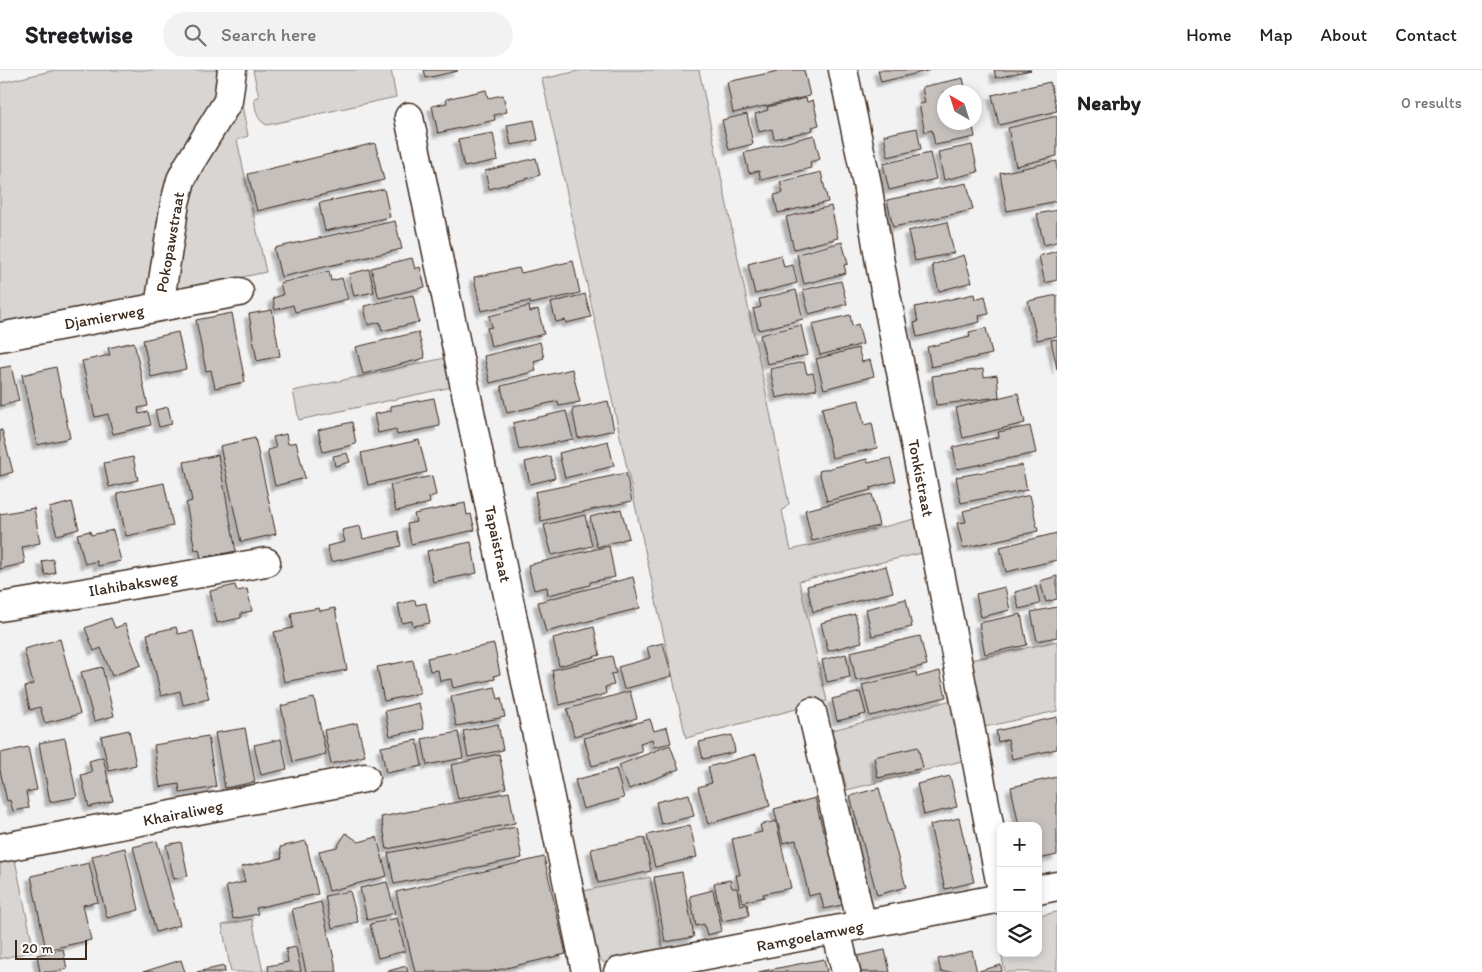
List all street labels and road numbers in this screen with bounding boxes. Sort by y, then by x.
street label: Pokopawstraat [152,190,188,294]
street label: Djamierweg [63,300,146,333]
street label: Tonkistraat [904,438,938,518]
street label: Tapaistraat [481,504,515,584]
street label: Ilahibaksweg [87,567,180,600]
street label: Khairaliweg [142,796,225,830]
street label: Ramgoelamweg [755,916,866,956]

